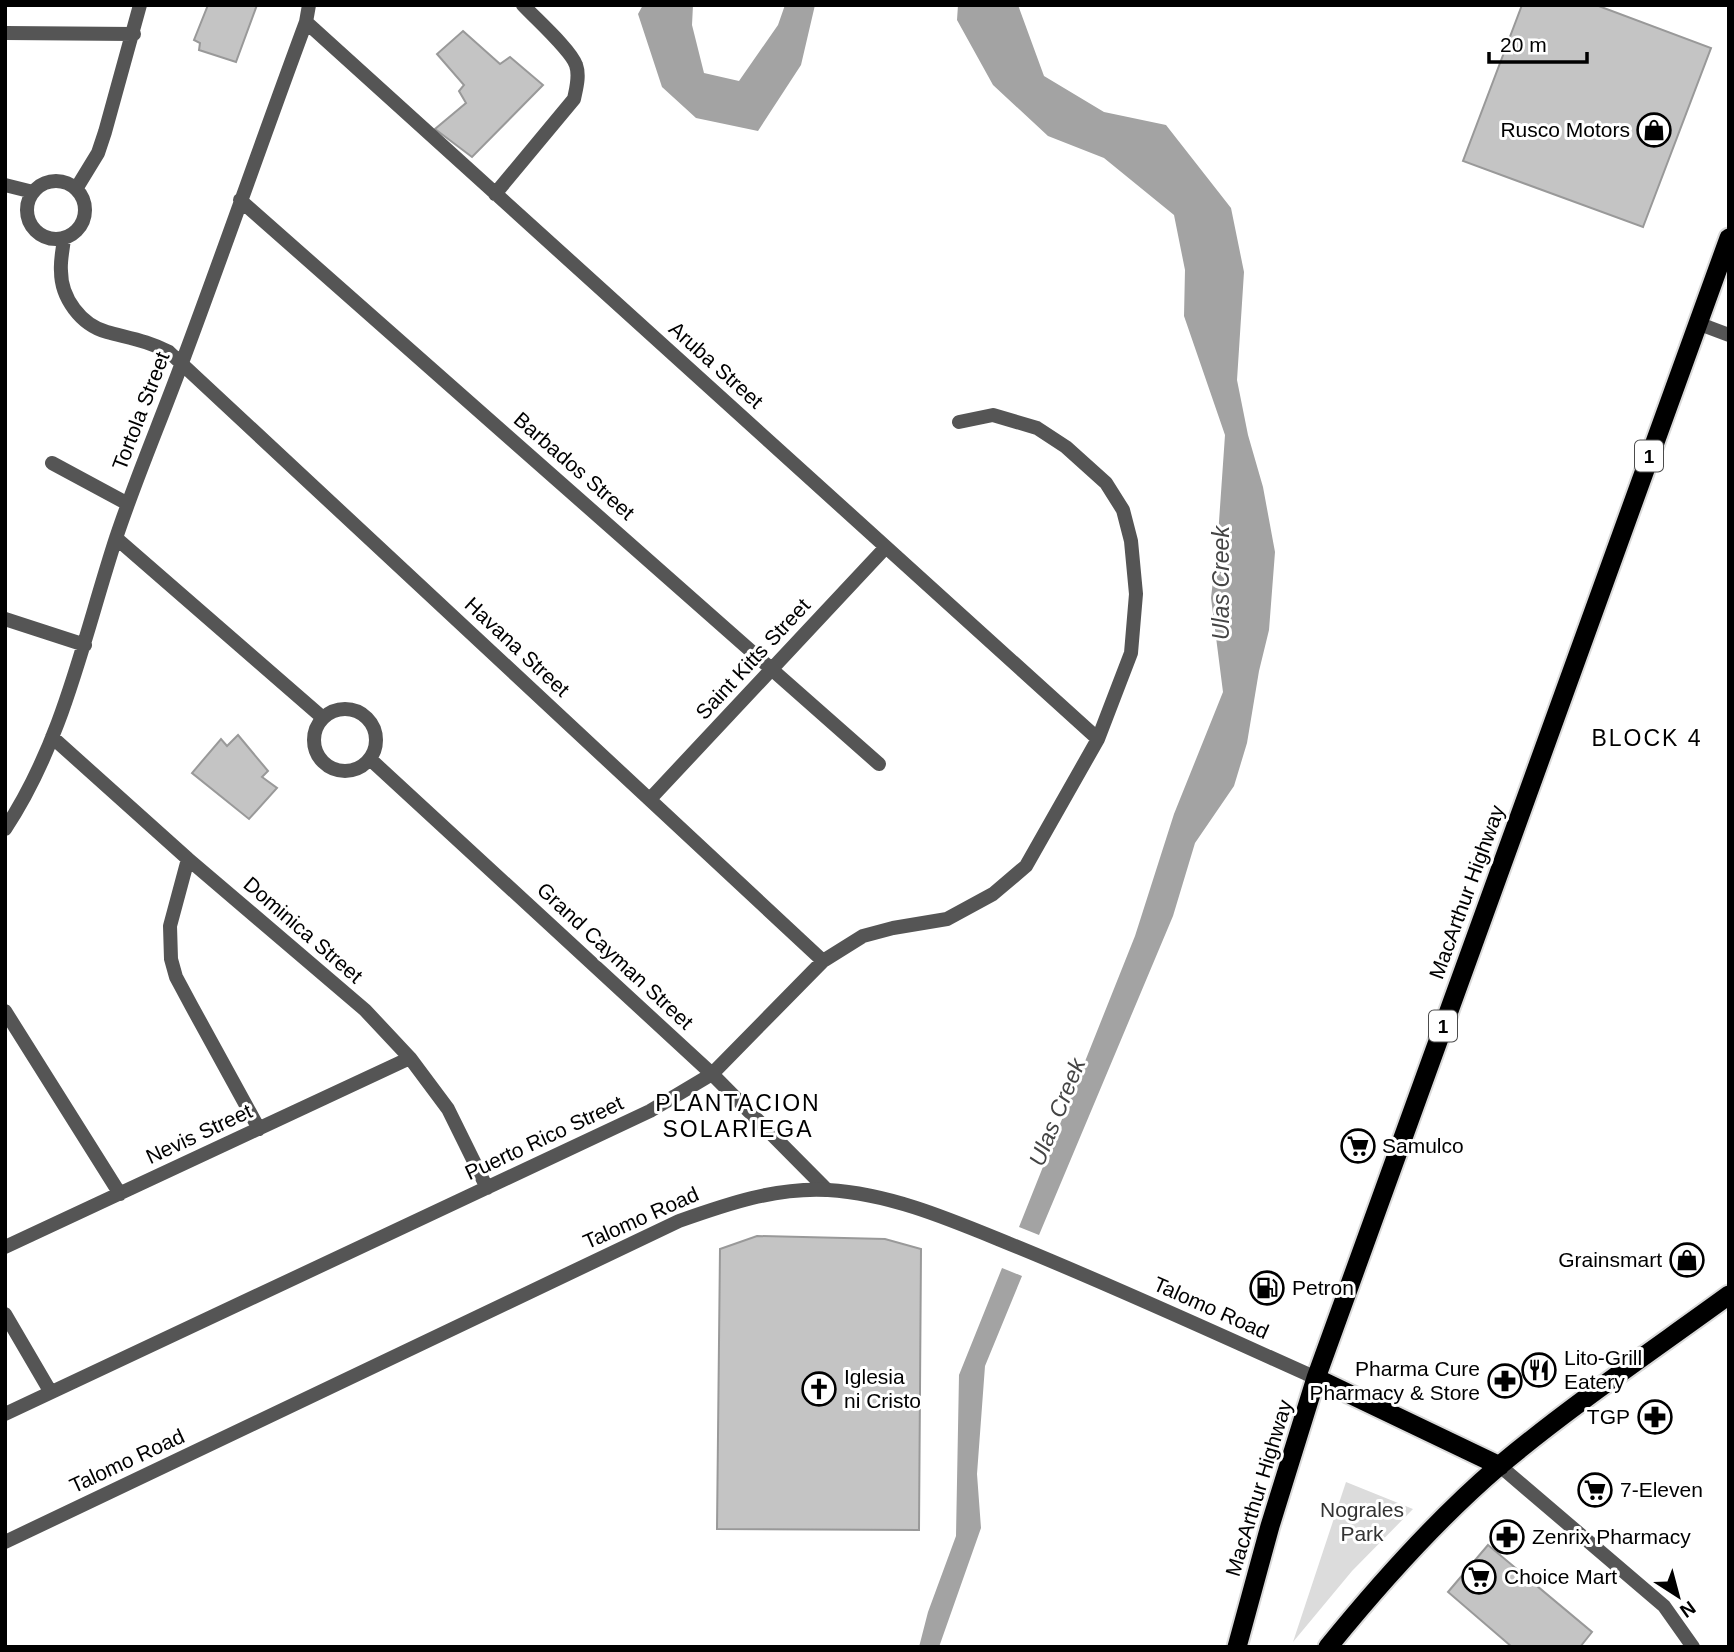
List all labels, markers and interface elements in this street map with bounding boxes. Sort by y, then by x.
scale bar [1489,21,1587,65]
text: 20 m [1500,33,1547,56]
shop icon: Rusco Motors [1635,111,1673,149]
place label: Rusco Motors [1500,118,1630,141]
street label: Aruba Street [665,317,768,413]
street label: Tortola Street [107,348,174,473]
street label: Barbados Street [510,407,639,524]
road number: 1 [1635,440,1663,471]
water label: Ulas Creek [1208,525,1234,640]
street label: Havana Street [460,592,574,701]
street label: Saint Kitts Street [691,594,814,724]
district label: BLOCK 4 [1591,725,1703,751]
street label: MacArthur Highway [1424,801,1509,982]
street label: Dominica Street [239,872,367,987]
street label: Grand Cayman Street [533,878,698,1034]
road number: 1 [1429,1010,1457,1042]
water label: Ulas Creek [1024,1053,1091,1170]
district label: PLANTACION SOLARIEGA [655,1090,821,1142]
street label: Puerto Rico Street [461,1091,627,1184]
street label: Nevis Street [142,1099,256,1168]
supermarket icon: Samulco [1339,1127,1377,1165]
place label: Samulco [1382,1134,1464,1157]
street label: Talomo Road [580,1182,702,1253]
shop icon: Grainsmart [1668,1241,1706,1279]
place label: Grainsmart [1558,1248,1662,1271]
fuel station icon: Petron [1248,1269,1286,1307]
street label: Talomo Road [1150,1272,1272,1343]
place label: Petron [1292,1276,1354,1299]
place label: Lito-Grill Eatery [1564,1346,1642,1393]
restaurant icon: Lito-Grill Eatery [1520,1351,1558,1389]
place label: Pharma Cure Pharmacy & Store [1310,1357,1480,1404]
pharmacy icon: Pharma Cure Pharmacy & Store [1486,1362,1524,1400]
place label: Iglesia ni Cristo [844,1365,921,1412]
church icon: Iglesia ni Cristo [800,1370,838,1408]
street label: MacArthur Highway [1221,1396,1296,1579]
pharmacy icon: TGP [1636,1398,1674,1436]
place label: TGP [1587,1405,1630,1428]
street label: Talomo Road [66,1424,188,1497]
supermarket icon: 7-Eleven [1576,1471,1614,1509]
place label: 7-Eleven [1620,1478,1703,1501]
park label: Nograles Park [1320,1498,1404,1545]
pharmacy icon: Zenrix Pharmacy [1488,1518,1526,1556]
place label: Zenrix Pharmacy [1532,1525,1691,1548]
supermarket icon: Choice Mart [1460,1558,1498,1596]
north arrow [1643,1561,1713,1631]
place label: Choice Mart [1504,1565,1617,1588]
text: N [1676,1597,1699,1622]

